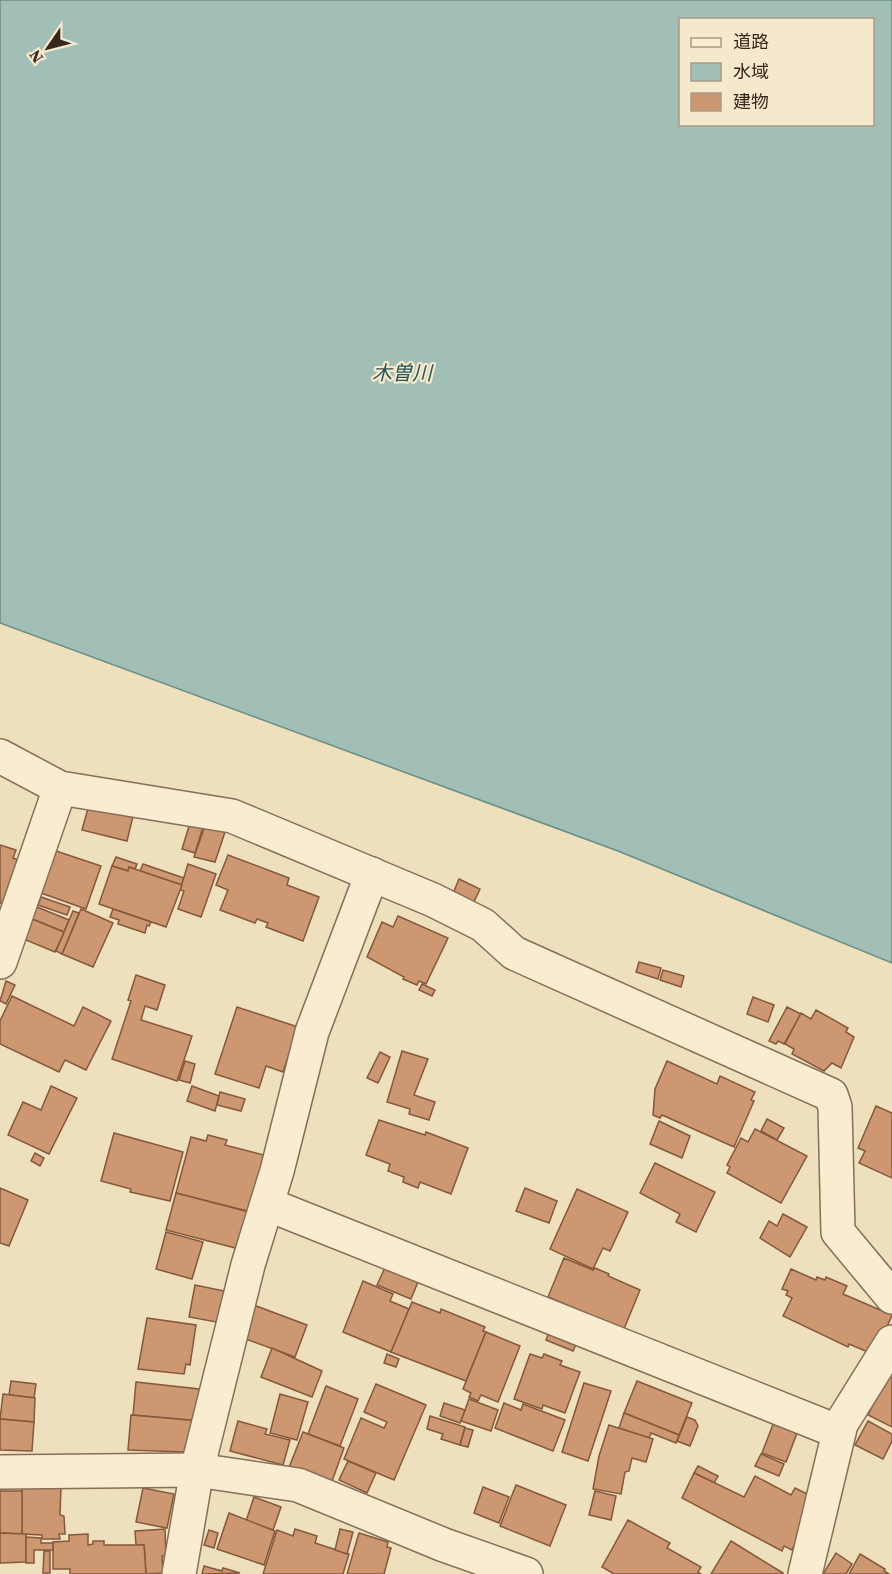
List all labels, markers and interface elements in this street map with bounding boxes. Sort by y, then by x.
north arrow [18,18,78,78]
legend [679,18,874,126]
text: 道路 [733,29,769,54]
text: N [23,45,48,68]
text: 水域 [733,59,769,84]
text: 建物 [733,89,769,114]
water label: 木曽川 [372,359,434,387]

